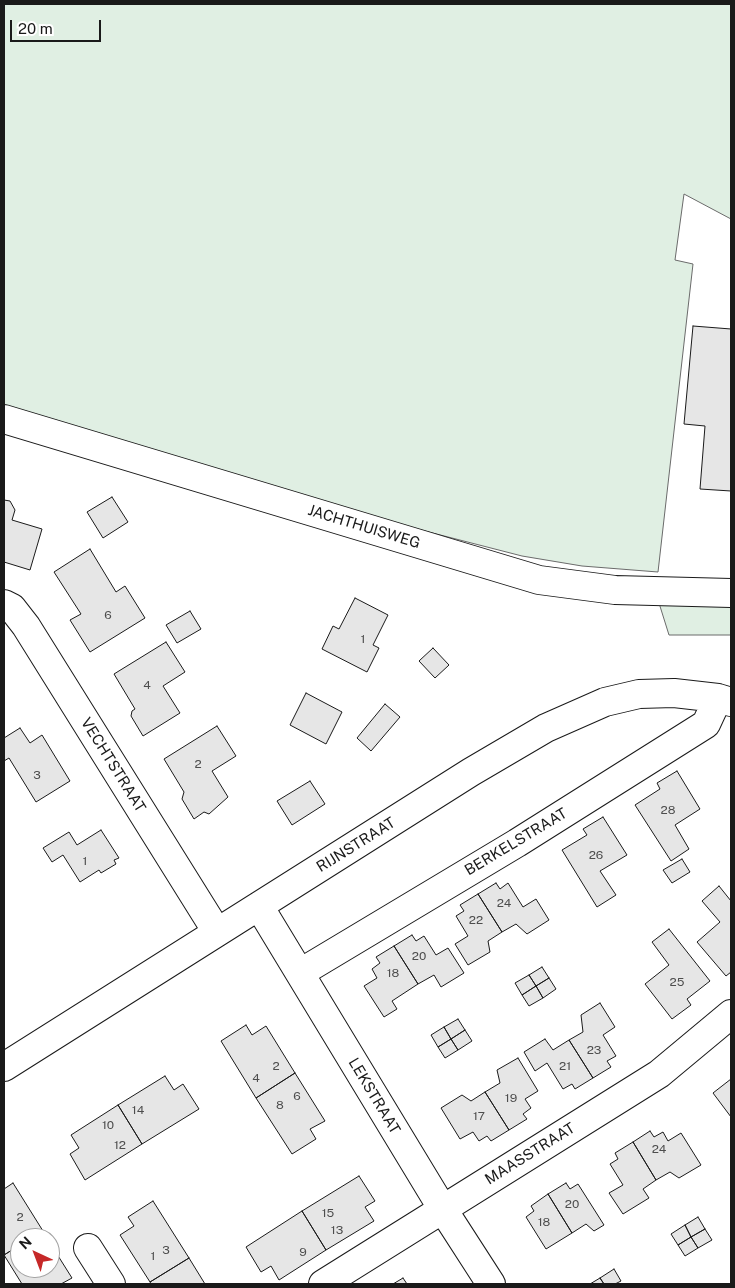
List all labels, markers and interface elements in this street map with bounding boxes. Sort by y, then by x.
scale bar [12,10,104,42]
text: 20 m [18,20,53,37]
street label: JACHTHUISWEG [306,501,422,553]
house number: 6 [104,608,112,622]
house number: 1 [361,632,365,646]
house number: 4 [143,678,151,692]
street label: VECHTSTRAAT [77,714,149,816]
house number: 2 [194,757,202,771]
house number: 3 [33,768,41,782]
house number: 28 [661,803,675,817]
street label: BERKELSTRAAT [462,804,570,880]
street label: RIJNSTRAAT [313,814,399,876]
house number: 26 [589,848,603,862]
house number: 1 [83,854,87,868]
house number: 24 [497,896,511,910]
house number: 22 [469,913,483,927]
house number: 20 [412,949,426,963]
house number: 18 [387,966,399,980]
house number: 25 [670,975,684,989]
house number: 23 [587,1043,601,1057]
street label: LEKSTRAAT [344,1055,404,1137]
house number: 2 [272,1059,280,1073]
house number: 21 [559,1059,571,1073]
house number: 4 [252,1071,260,1085]
house number: 6 [293,1089,301,1103]
house number: 19 [505,1091,517,1105]
house number: 8 [276,1098,284,1112]
house number: 14 [132,1103,144,1117]
house number: 17 [473,1109,485,1123]
house number: 10 [102,1118,114,1132]
street label: MAASSTRAAT [482,1119,578,1189]
house number: 12 [114,1138,126,1152]
house number: 24 [652,1142,666,1156]
house number: 20 [565,1197,579,1211]
house number: 15 [322,1206,334,1220]
house number: 2 [16,1210,24,1224]
house number: 18 [538,1215,550,1229]
house number: 13 [331,1223,343,1237]
north arrow [10,1228,60,1278]
text: N [16,1233,35,1252]
house number: 3 [162,1243,170,1257]
house number: 9 [299,1245,307,1259]
house number: 1 [151,1249,155,1263]

